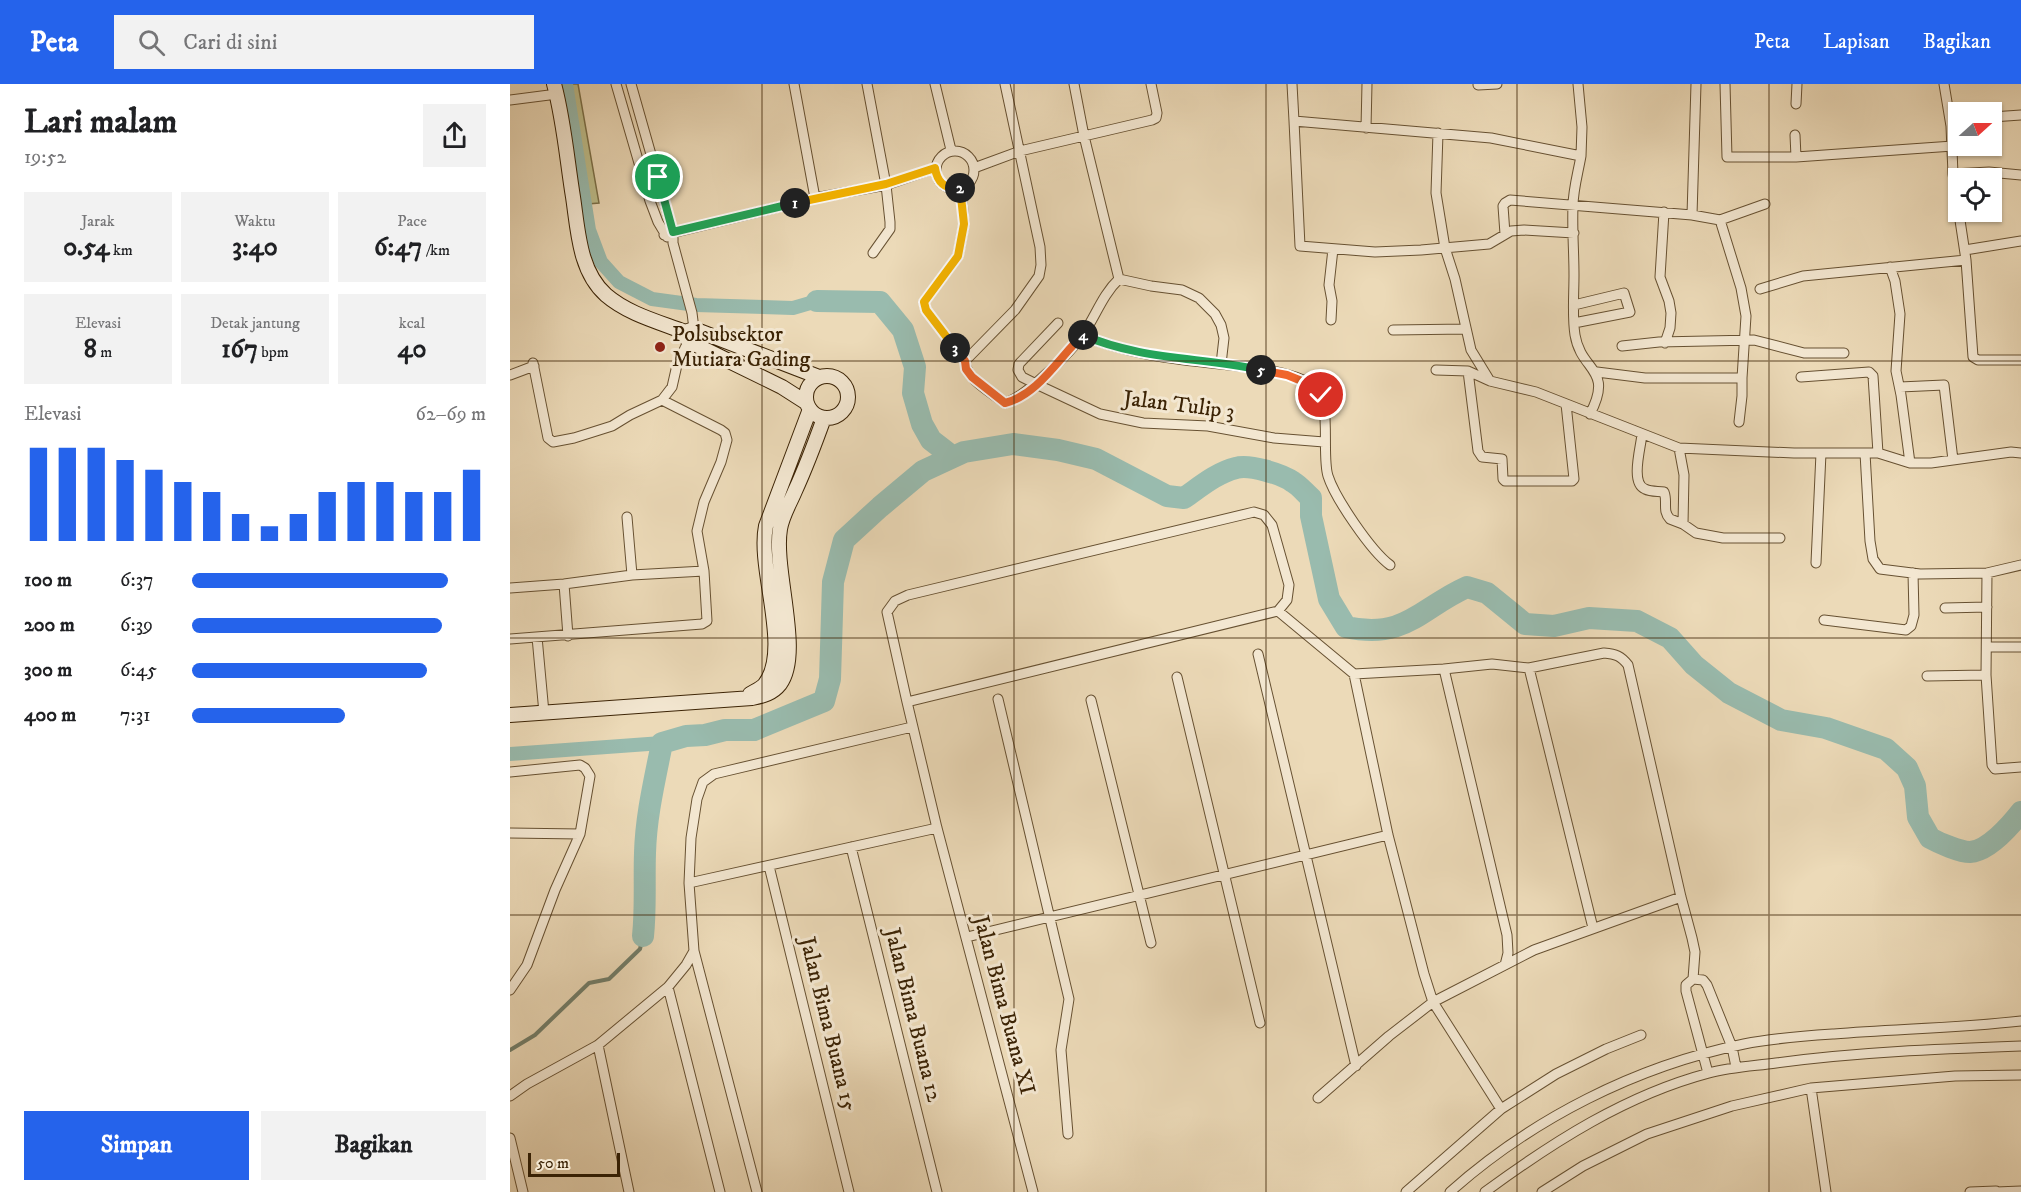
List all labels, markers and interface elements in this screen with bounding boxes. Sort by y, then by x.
search box [114,15,534,69]
text: Peta [30,25,78,60]
icon: search [135,26,168,59]
text: Cari di sini [183,29,277,56]
text: Peta [1754,29,1790,55]
text: Lapisan [1823,29,1890,55]
text: Bagikan [1923,29,1991,55]
text: Lari malam [24,102,177,143]
north arrow [1948,102,2002,156]
map controls [1948,102,2002,222]
button: share [423,104,486,167]
text: 19:52 [24,145,66,170]
pin [632,151,683,202]
icon: arrive [641,160,674,193]
button: locate [1948,168,2002,222]
pin: 2 [945,173,975,203]
text: 2 [956,178,964,198]
pin: 1 [780,188,810,218]
text: 1 [792,193,798,213]
text: Jarak [81,211,115,231]
text: Waktu [234,211,276,231]
text: Pace [397,211,427,231]
text: 0.54 [63,231,109,264]
text: 3:40 [232,231,278,264]
text: 6:47 [374,231,422,264]
text: km [109,240,133,260]
text: /km [422,240,450,260]
text: Elevasi [75,313,121,333]
text: Detak jantung [210,313,300,333]
text: kcal [399,313,425,333]
pin: 4 [1068,320,1098,350]
place label: Polsubsektor Mutiara Gading [672,321,811,373]
text: 4 [1078,325,1088,345]
text: 8 [84,333,97,366]
text: 167 [221,333,258,366]
text: 40 [398,333,426,366]
pin: 3 [940,333,970,363]
text: 3 [952,338,958,358]
marker: Polsubsektor Mutiara Gading [653,340,667,354]
text: m [97,342,112,362]
text: bpm [258,342,289,362]
pin: 5 [1246,355,1276,385]
text: 5 [1257,360,1265,380]
pin [1295,369,1346,420]
icon: check [1304,378,1337,411]
street label: Jalan Tulip 3 [1120,385,1236,425]
text: Elevasi [24,402,82,427]
text: 62–69 m [416,402,486,427]
text: 100 m [24,568,72,593]
text: 6:37 [120,568,154,593]
text: 200 m [24,613,75,638]
text: 6:39 [120,613,153,638]
text: 300 m [24,658,72,683]
text: 6:45 [120,658,157,683]
text: 400 m [24,703,76,728]
text: 7:31 [120,703,151,728]
street label: Jalan Bima Buana XI [967,911,1041,1098]
street label: Jalan Bima Buana 12 [878,923,948,1105]
street label: Jalan Bima Buana 15 [793,932,863,1114]
button: Simpan [24,1111,249,1180]
button: Bagikan [261,1111,486,1180]
scale bar [528,1150,620,1178]
text: 50 m [537,1153,569,1173]

